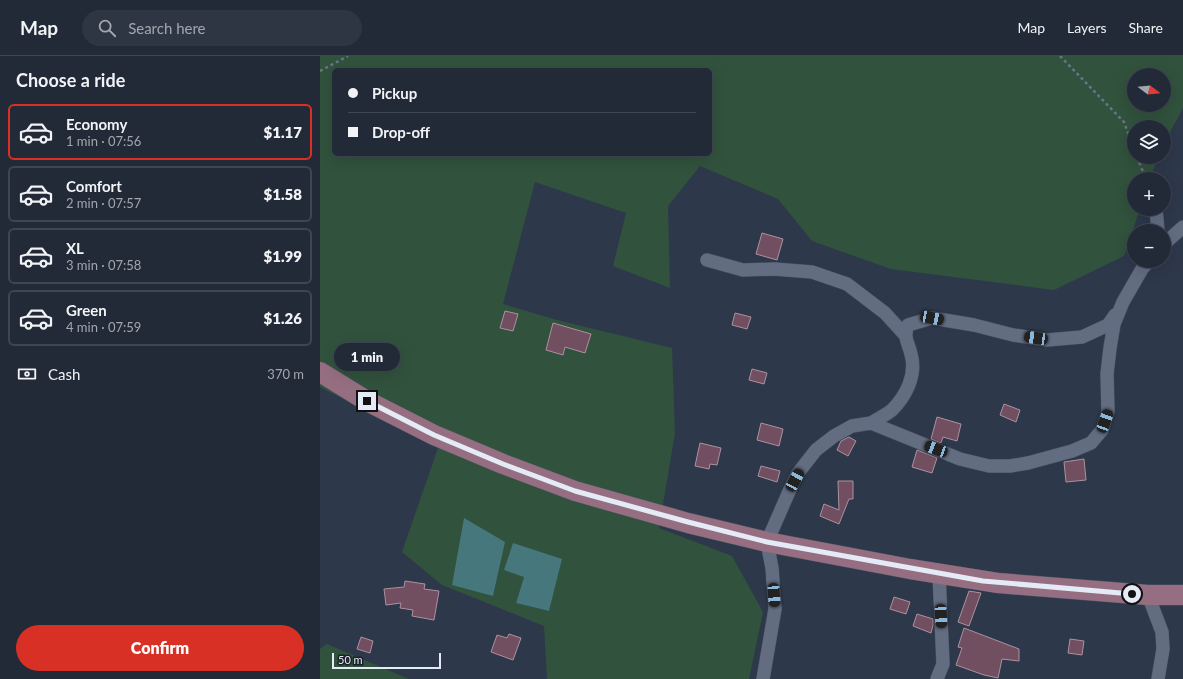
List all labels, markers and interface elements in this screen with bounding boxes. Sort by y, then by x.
search box [82,10,362,46]
text: Map [20,16,58,39]
icon: search [96,17,118,39]
text: Search here [128,19,206,37]
text: Map [1017,19,1045,36]
text: Layers [1067,19,1107,36]
text: Share [1129,19,1163,36]
north arrow [1127,68,1171,112]
map controls [1127,68,1171,268]
text: Choose a ride [16,69,125,91]
text: Pickup [372,84,417,102]
icon: car [18,114,54,150]
text: Economy [66,115,127,133]
button: layers [1127,120,1171,164]
text: $1.17 [264,123,302,141]
text: Drop-off [372,123,430,141]
text: 1 min · 07:56 [66,133,141,149]
button: + [1127,172,1171,216]
icon: car [18,176,54,212]
text: Comfort [66,177,122,195]
text: $1.58 [264,185,302,203]
text: 2 min · 07:57 [66,195,141,211]
button: − [1127,224,1171,268]
icon: car [18,238,54,274]
text: XL [66,239,84,257]
text: $1.99 [264,247,302,265]
text: 3 min · 07:58 [66,257,141,273]
icon: car [18,300,54,336]
text: Green [66,301,107,319]
text: $1.26 [264,309,302,327]
car [919,310,945,326]
text: 4 min · 07:59 [66,319,141,335]
car [1023,330,1049,346]
callout: 1 min [334,343,400,371]
text: 1 min [351,349,383,365]
icon: cash [16,363,38,385]
text: Cash [48,365,80,383]
text: 370 m [267,366,304,382]
route end [358,392,376,410]
car [1095,408,1115,434]
car [923,439,949,459]
car [784,467,806,493]
car [767,583,781,607]
route start [1123,585,1141,603]
car [934,604,948,628]
button: Confirm [16,625,304,671]
scale bar [332,651,441,670]
text: 50 m [338,653,363,666]

